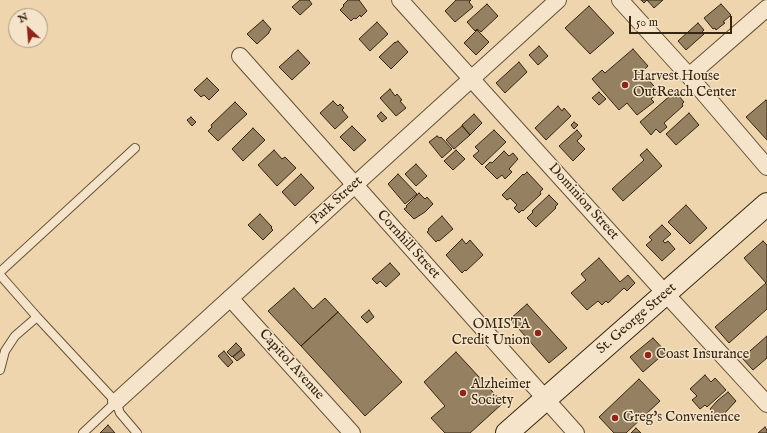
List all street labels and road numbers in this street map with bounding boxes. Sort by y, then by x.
street label: Dominion Street [544,160,622,244]
street label: Park Street [307,173,367,229]
street label: Cornhill Street [373,207,443,283]
street label: St. George Street [594,280,680,358]
street label: Capitol Avenue [255,326,327,404]

